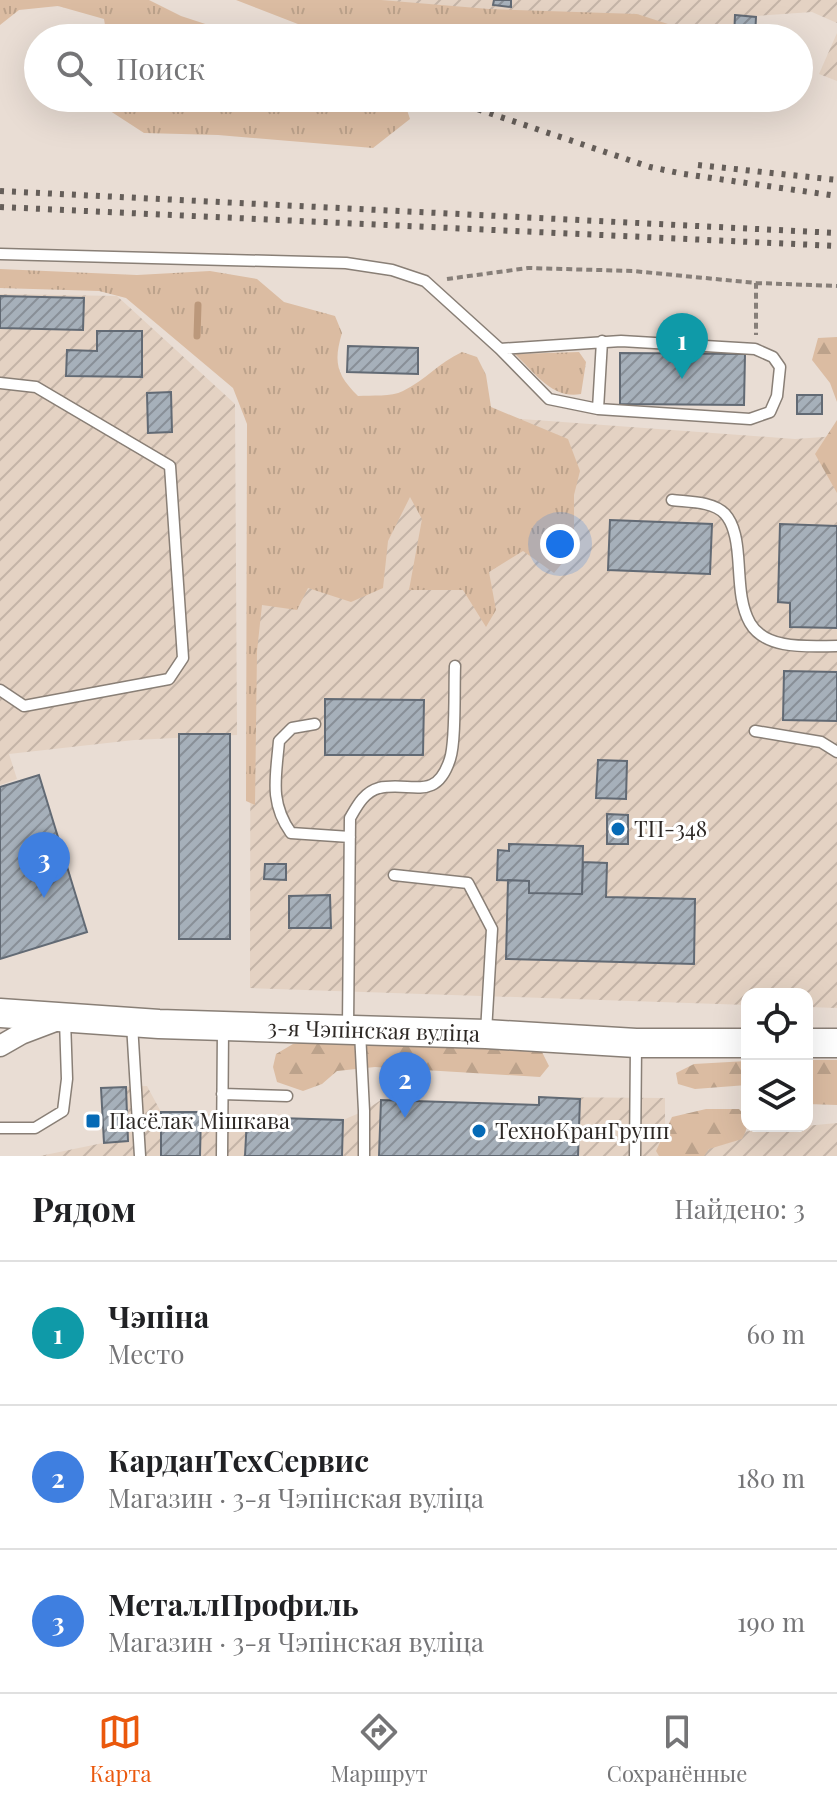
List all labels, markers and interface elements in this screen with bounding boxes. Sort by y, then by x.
search box [24,24,813,112]
icon: search [52,46,96,90]
text: Поиск [116,48,205,88]
pin: 1 [656,313,708,379]
your location [540,524,580,564]
place label: ТП-348 [634,813,707,843]
marker: ТП-348 [609,820,627,838]
pin: 3 [18,832,70,898]
map controls [741,988,813,1132]
button: locate [741,988,813,1060]
street label: 3-я Чэпінская вуліца [267,1011,480,1048]
pin: 2 [379,1052,431,1118]
button: layers [741,1060,813,1132]
place label: Пасёлак Мішкава [109,1105,290,1135]
marker: Пасёлак Мішкава [84,1112,102,1130]
place label: ТехноКранГрупп [495,1115,670,1145]
marker: ТехноКранГрупп [470,1122,488,1140]
text: Рядом [32,1185,136,1231]
text: Найдено: 3 [674,1191,805,1226]
text: Чэпіна [108,1296,209,1336]
text: 1 [53,1316,63,1351]
text: 60 m [746,1316,805,1351]
text: Место [108,1336,185,1371]
text: КарданТехСервис [108,1440,369,1480]
text: 2 [51,1460,65,1495]
text: 180 m [737,1460,805,1495]
text: Магазин · 3-я Чэпінская вуліца [108,1480,484,1515]
text: МеталлПрофиль [108,1584,358,1624]
text: 3 [52,1604,64,1639]
text: 190 m [737,1604,805,1639]
text: Магазин · 3-я Чэпінская вуліца [108,1624,484,1659]
tab: Карта [90,1710,151,1788]
tab: Маршрут [331,1710,428,1788]
tab: Сохранённые [607,1710,747,1788]

